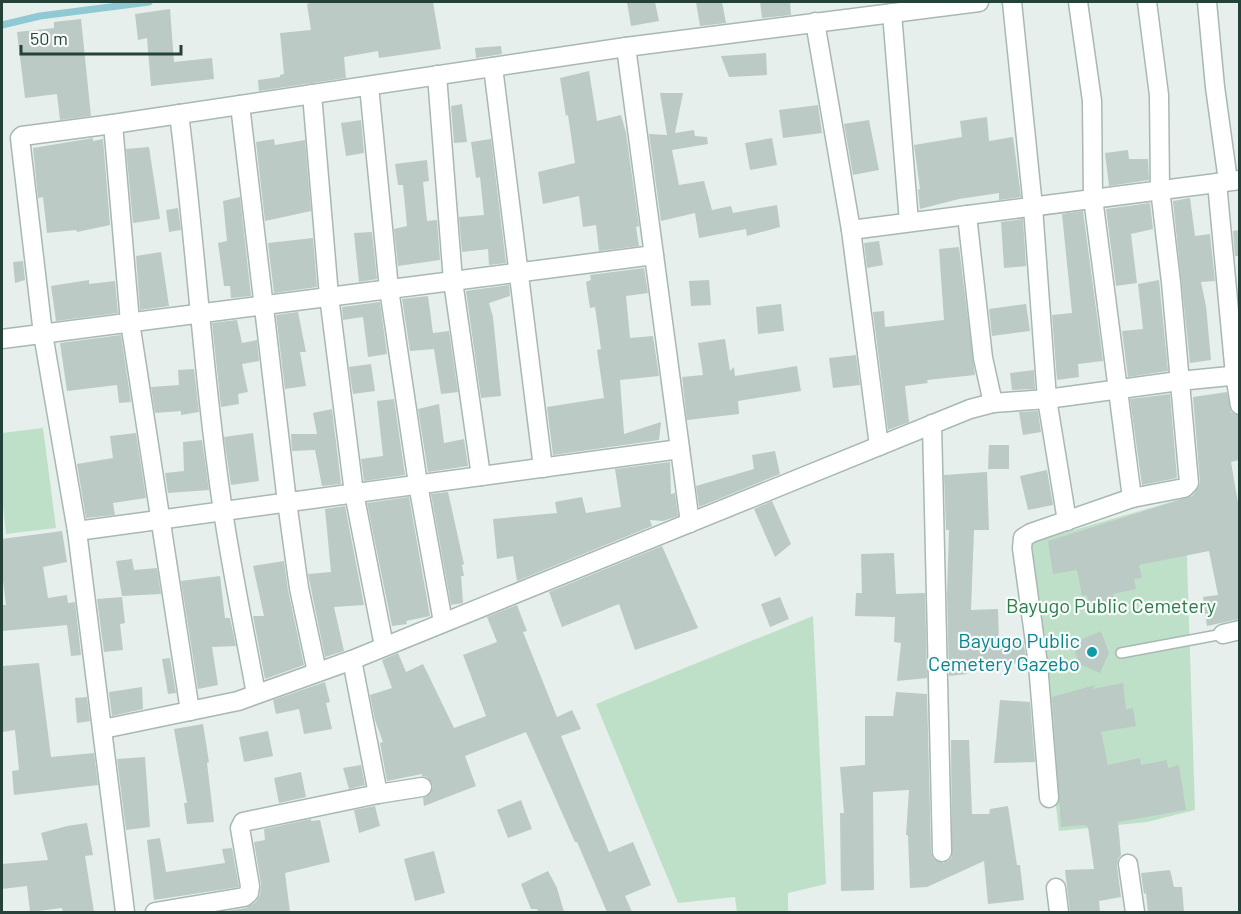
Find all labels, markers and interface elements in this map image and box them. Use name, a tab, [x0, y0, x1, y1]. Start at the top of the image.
scale bar	[21, 18, 182, 56]
text: 50 m	[30, 27, 68, 49]
park label: Bayugo Public Cemetery	[1006, 593, 1216, 617]
place label: Bayugo Public Cemetery Gazebo	[928, 628, 1080, 675]
marker: Bayugo Public Cemetery Gazebo	[1085, 645, 1099, 659]

